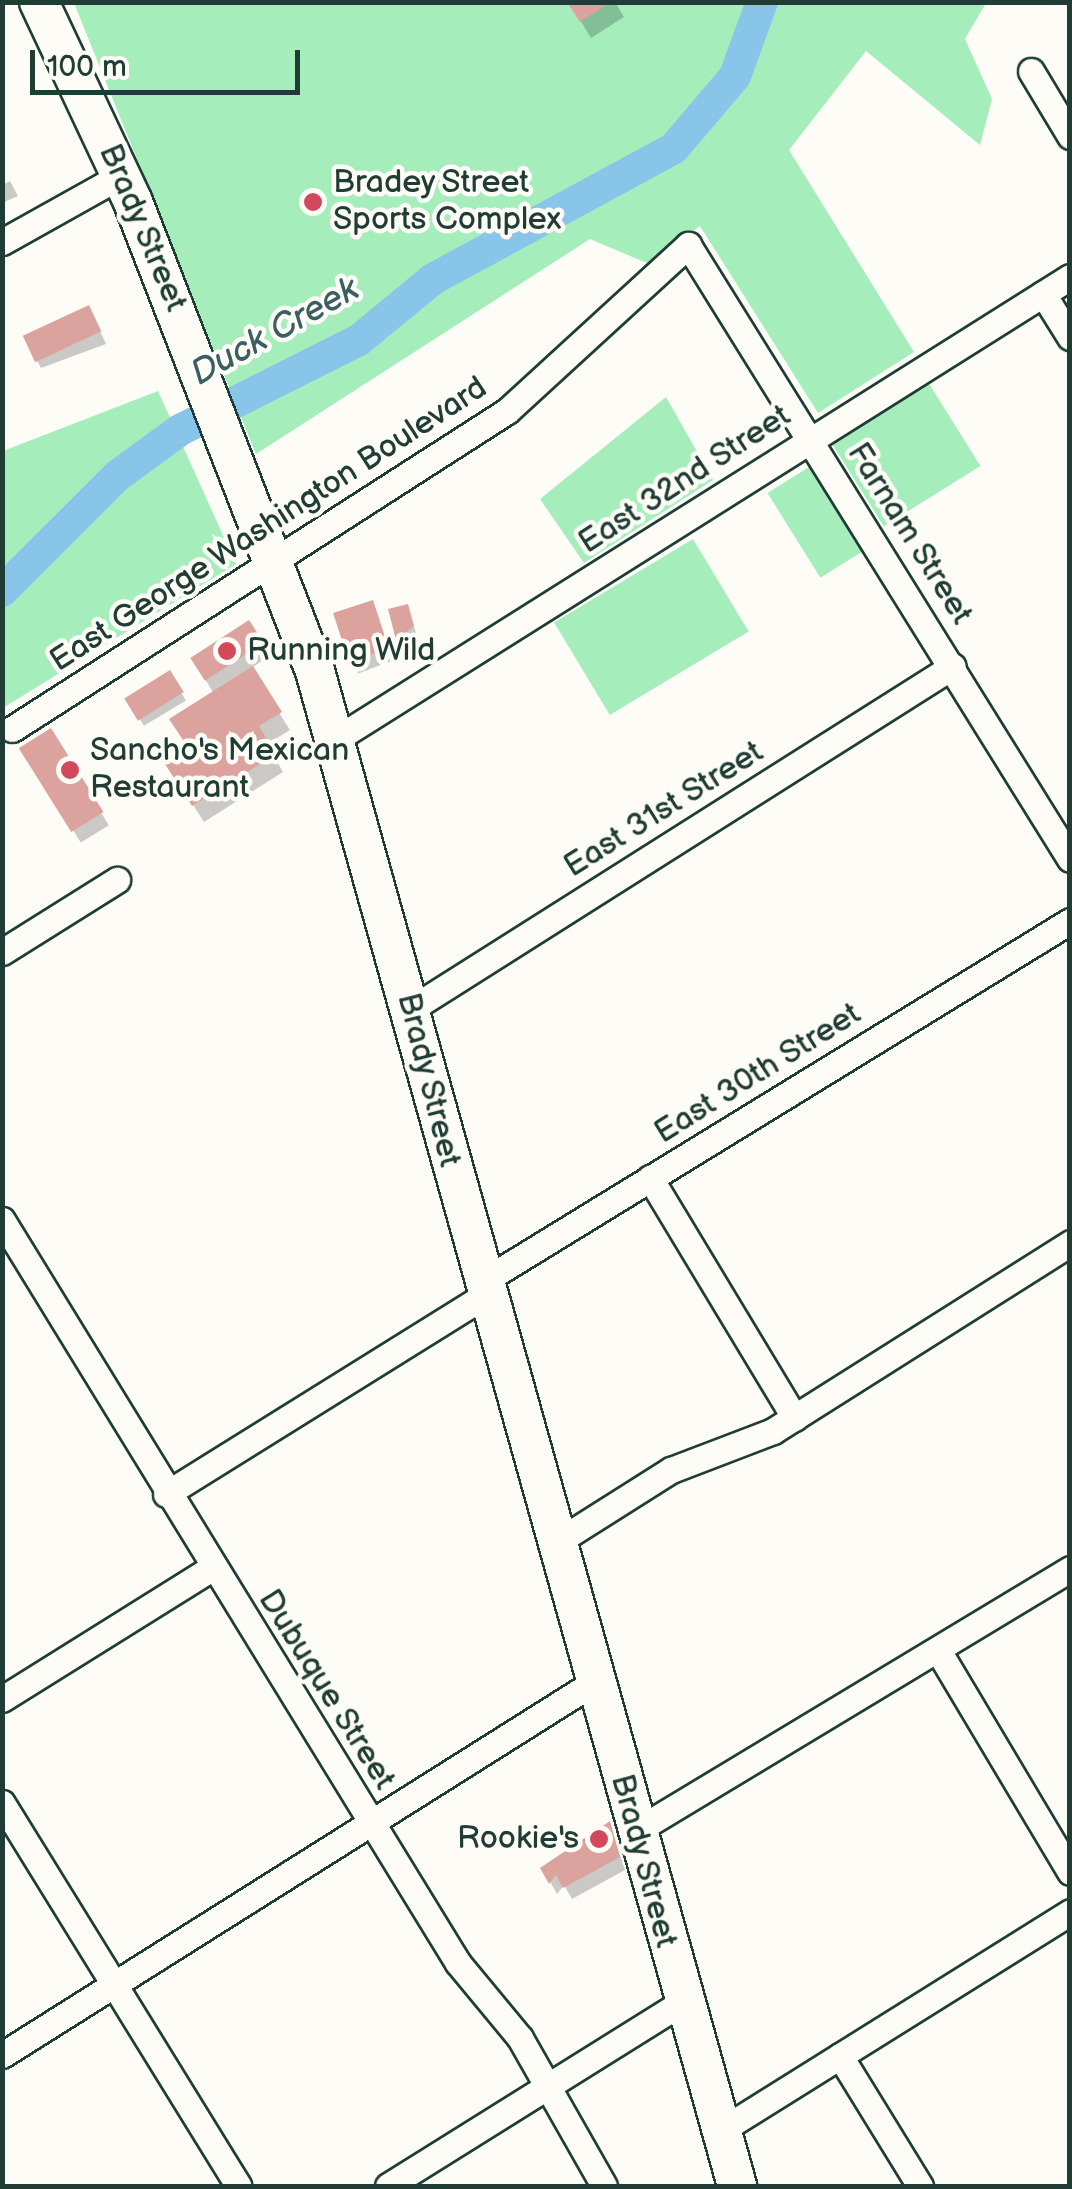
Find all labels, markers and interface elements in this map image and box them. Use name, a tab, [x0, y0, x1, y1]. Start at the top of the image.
scale bar	[35, 30, 305, 92]
text: 100 m	[47, 49, 127, 85]
street label: Brady Street	[89, 138, 195, 318]
place label: Bradey Street Sports Complex	[333, 165, 561, 240]
marker: Bradey Street Sports Complex	[302, 191, 324, 213]
water label: Duck Creek	[184, 269, 366, 395]
street label: East George Washington Boulevard	[43, 369, 495, 681]
street label: East 32nd Street	[572, 397, 798, 563]
street label: Farnam Street	[838, 436, 980, 632]
place label: Running Wild	[247, 632, 437, 670]
marker: Running Wild	[216, 640, 238, 662]
place label: Sancho's Mexican Restaurant	[90, 733, 349, 808]
street label: East 31st Street	[557, 733, 771, 887]
marker: Sancho's Mexican Restaurant	[59, 759, 81, 781]
street label: Brady Street	[388, 988, 468, 1172]
street label: East 30th Street	[648, 995, 868, 1153]
street label: Dubuque Street	[249, 1583, 403, 1797]
street label: Brady Street	[601, 1769, 685, 1953]
place label: Rookie's	[457, 1820, 579, 1858]
marker: Rookie's	[588, 1828, 610, 1850]

